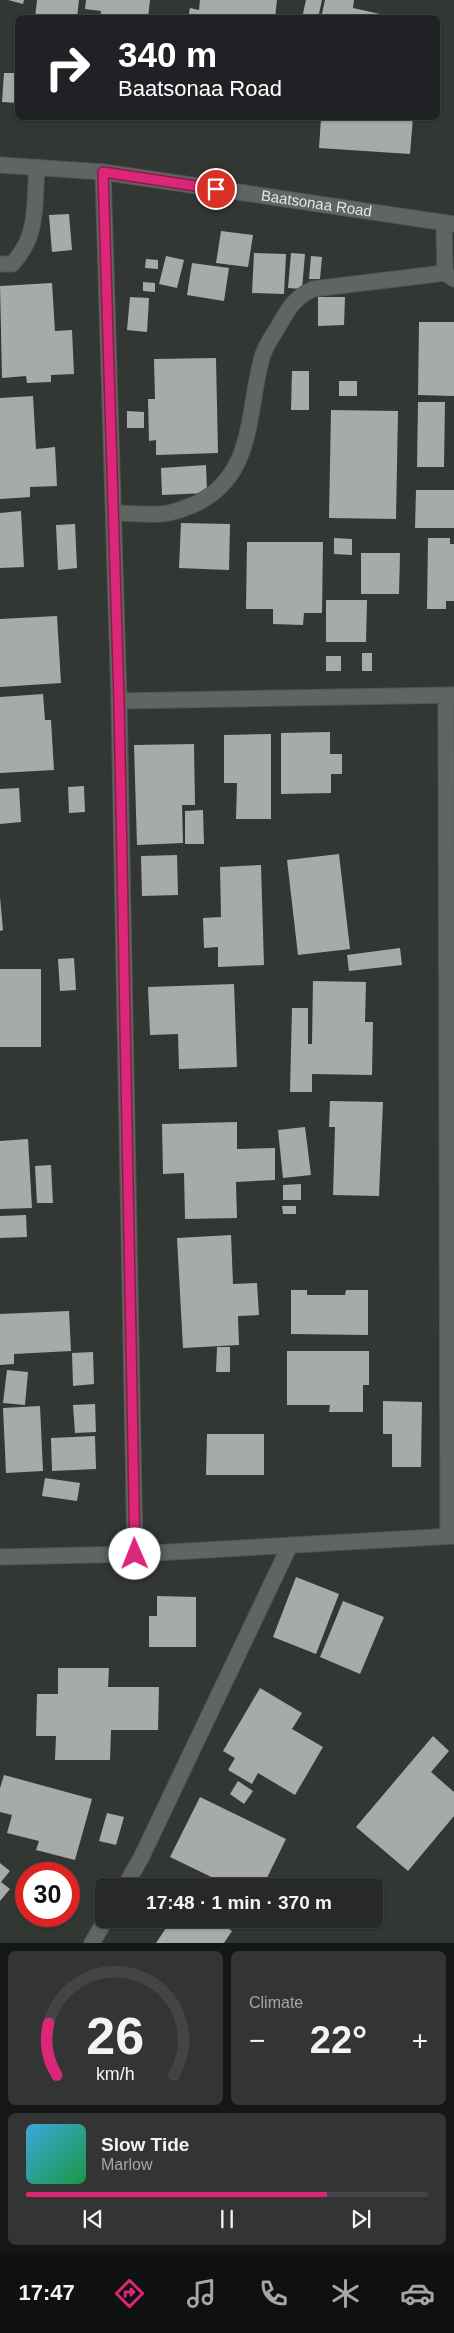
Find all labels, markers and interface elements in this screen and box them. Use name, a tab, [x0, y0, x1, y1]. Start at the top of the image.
icon: right	[35, 35, 100, 100]
text: 340 m	[118, 35, 217, 74]
text: Baatsonaa Road	[118, 76, 282, 101]
pin	[195, 168, 237, 210]
icon: arrive	[202, 175, 230, 203]
street label: Baatsonaa Road	[260, 187, 373, 220]
position arrow	[108, 1527, 160, 1579]
speed limit sign: 30	[15, 1862, 80, 1927]
text: 17:48 · 1 min · 370 m	[146, 1892, 332, 1913]
text: Climate	[249, 1994, 303, 2011]
text: 26	[87, 2007, 144, 2065]
text: 22°	[310, 2019, 367, 2061]
text: −	[249, 2025, 265, 2056]
text: +	[412, 2025, 428, 2056]
text: km/h	[96, 2064, 135, 2084]
text: Slow Tide	[101, 2134, 189, 2155]
text: Marlow	[101, 2156, 153, 2173]
icon: previous	[79, 2205, 107, 2233]
icon: pause	[213, 2205, 241, 2233]
icon: next	[347, 2205, 375, 2233]
icon: directions	[112, 2276, 147, 2311]
icon: music	[184, 2276, 219, 2311]
icon: phone	[256, 2276, 291, 2311]
icon: climate	[328, 2276, 363, 2311]
icon: car	[400, 2276, 435, 2311]
text: 17:47	[19, 2280, 75, 2305]

